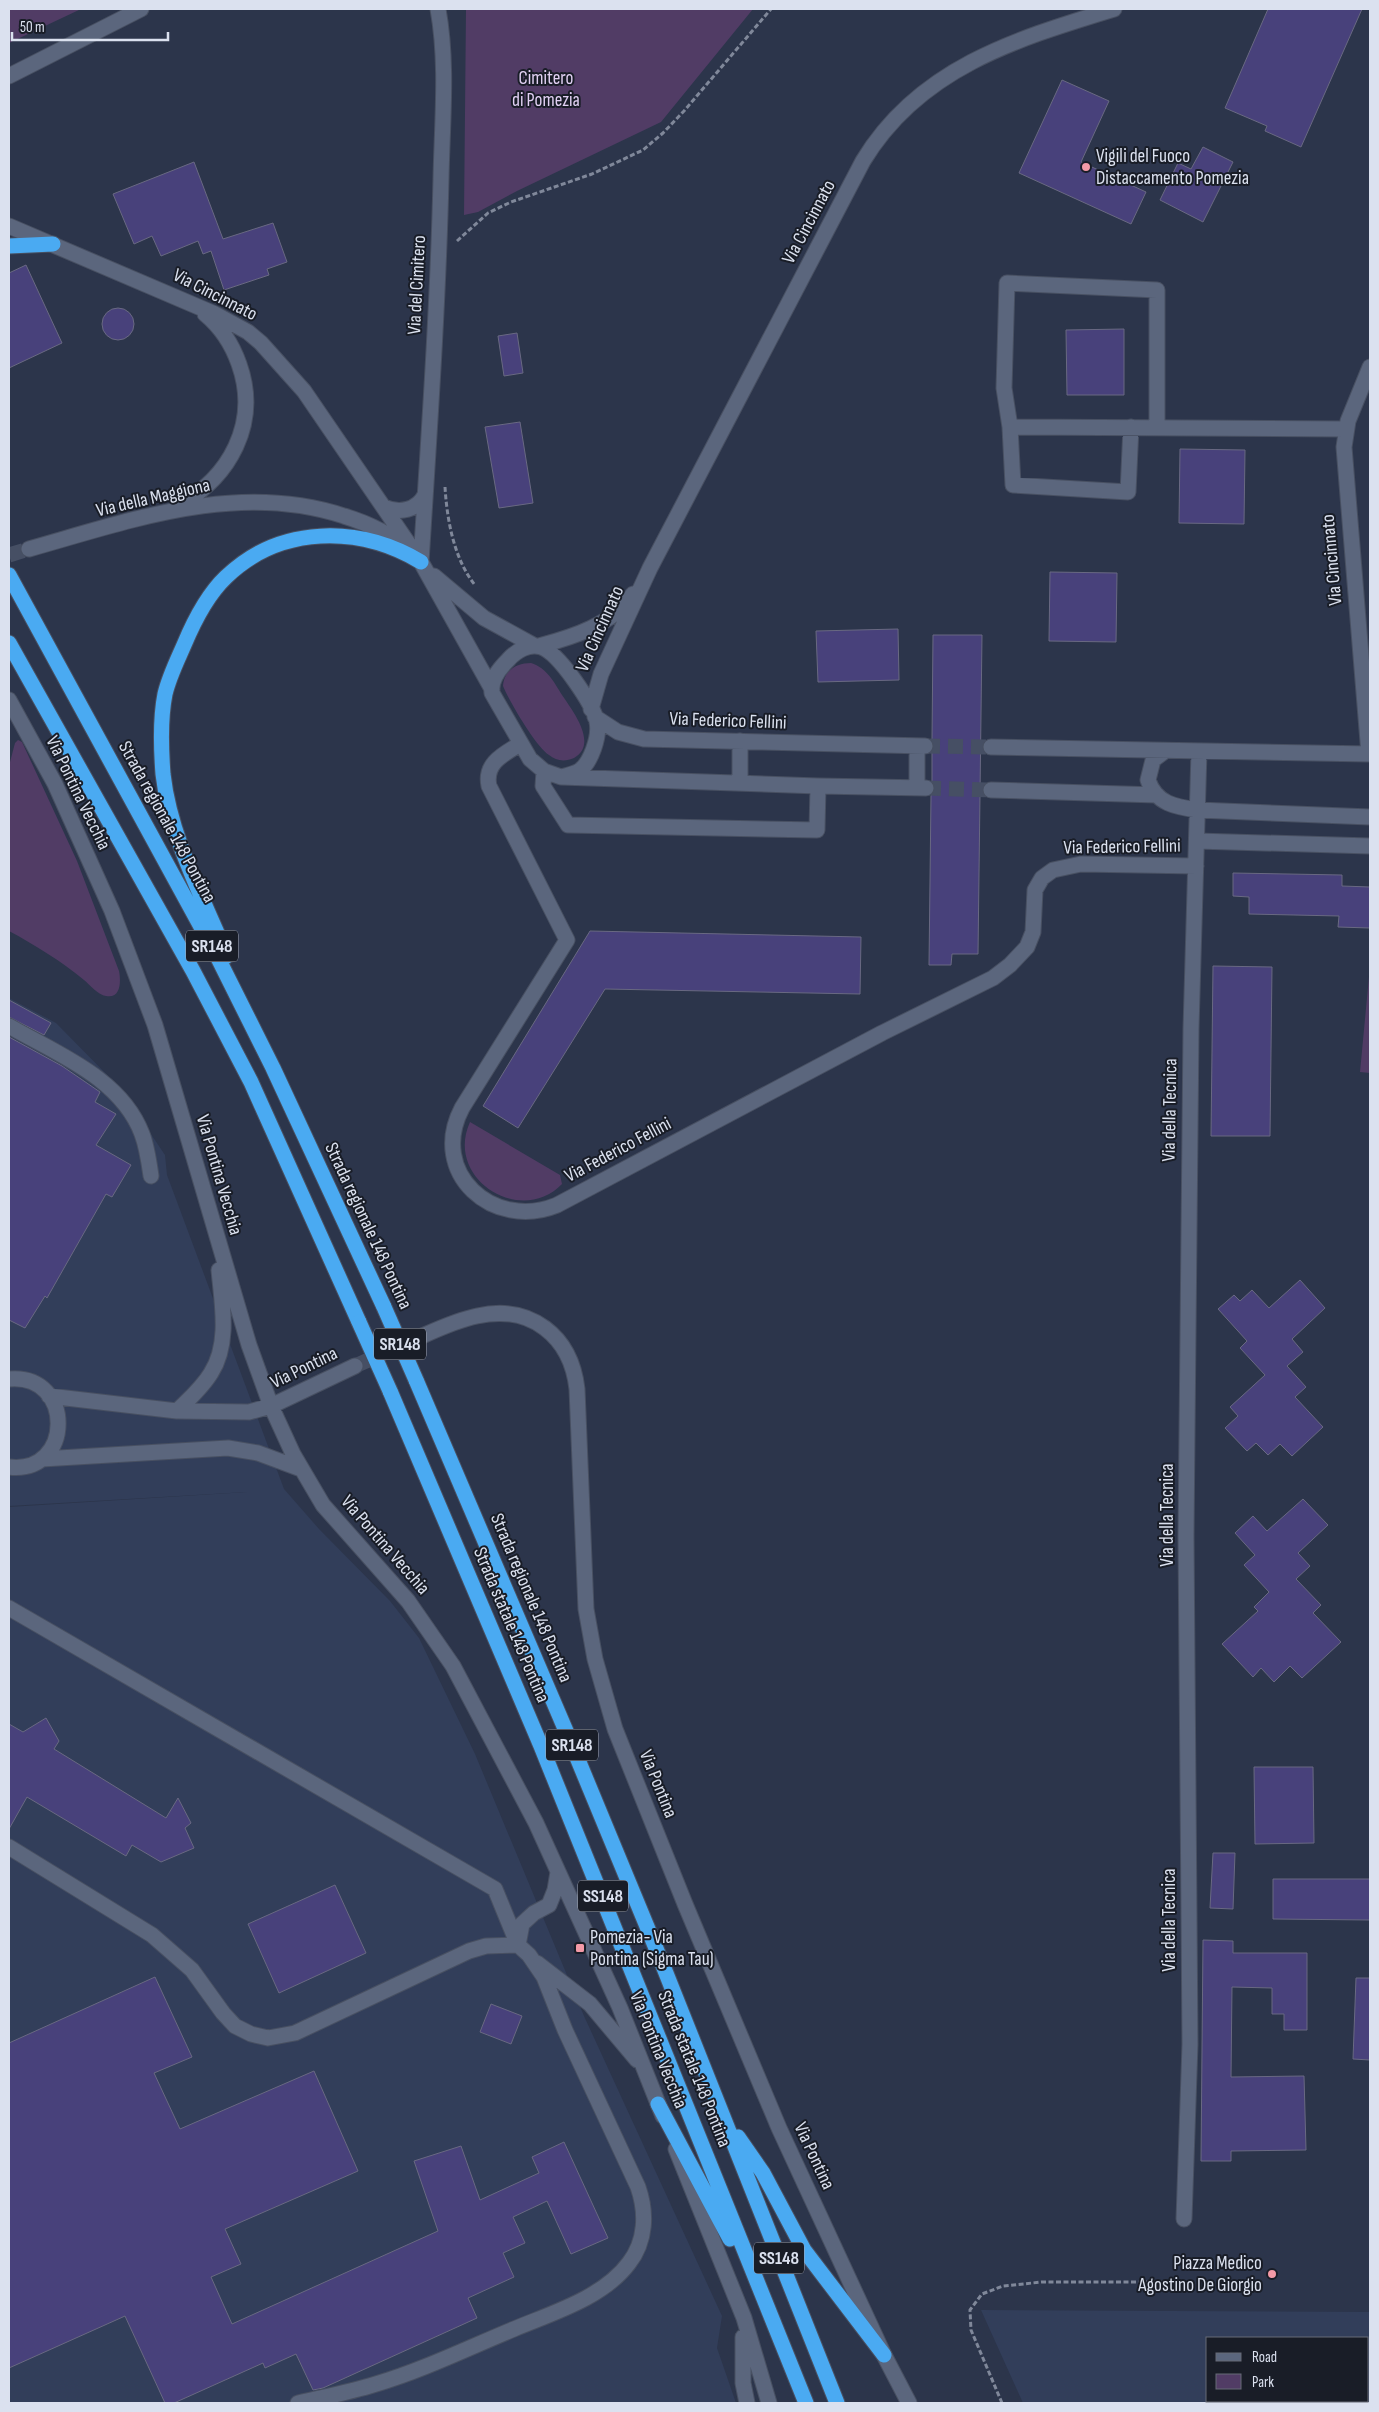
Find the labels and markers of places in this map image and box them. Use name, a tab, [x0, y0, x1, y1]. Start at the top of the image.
place label: Vigili del Fuoco Distaccamento Pomezia	[1096, 145, 1249, 190]
marker: Vigili del Fuoco Distaccamento Pomezia	[1080, 161, 1092, 173]
place label: Pomezia- Via Pontina (Sigma Tau)	[590, 1926, 714, 1971]
marker: Pomezia- Via Pontina (Sigma Tau)	[574, 1942, 586, 1954]
place label: Piazza Medico Agostino De Giorgio	[1137, 2252, 1262, 2297]
marker: Piazza Medico Agostino De Giorgio	[1266, 2268, 1278, 2280]

